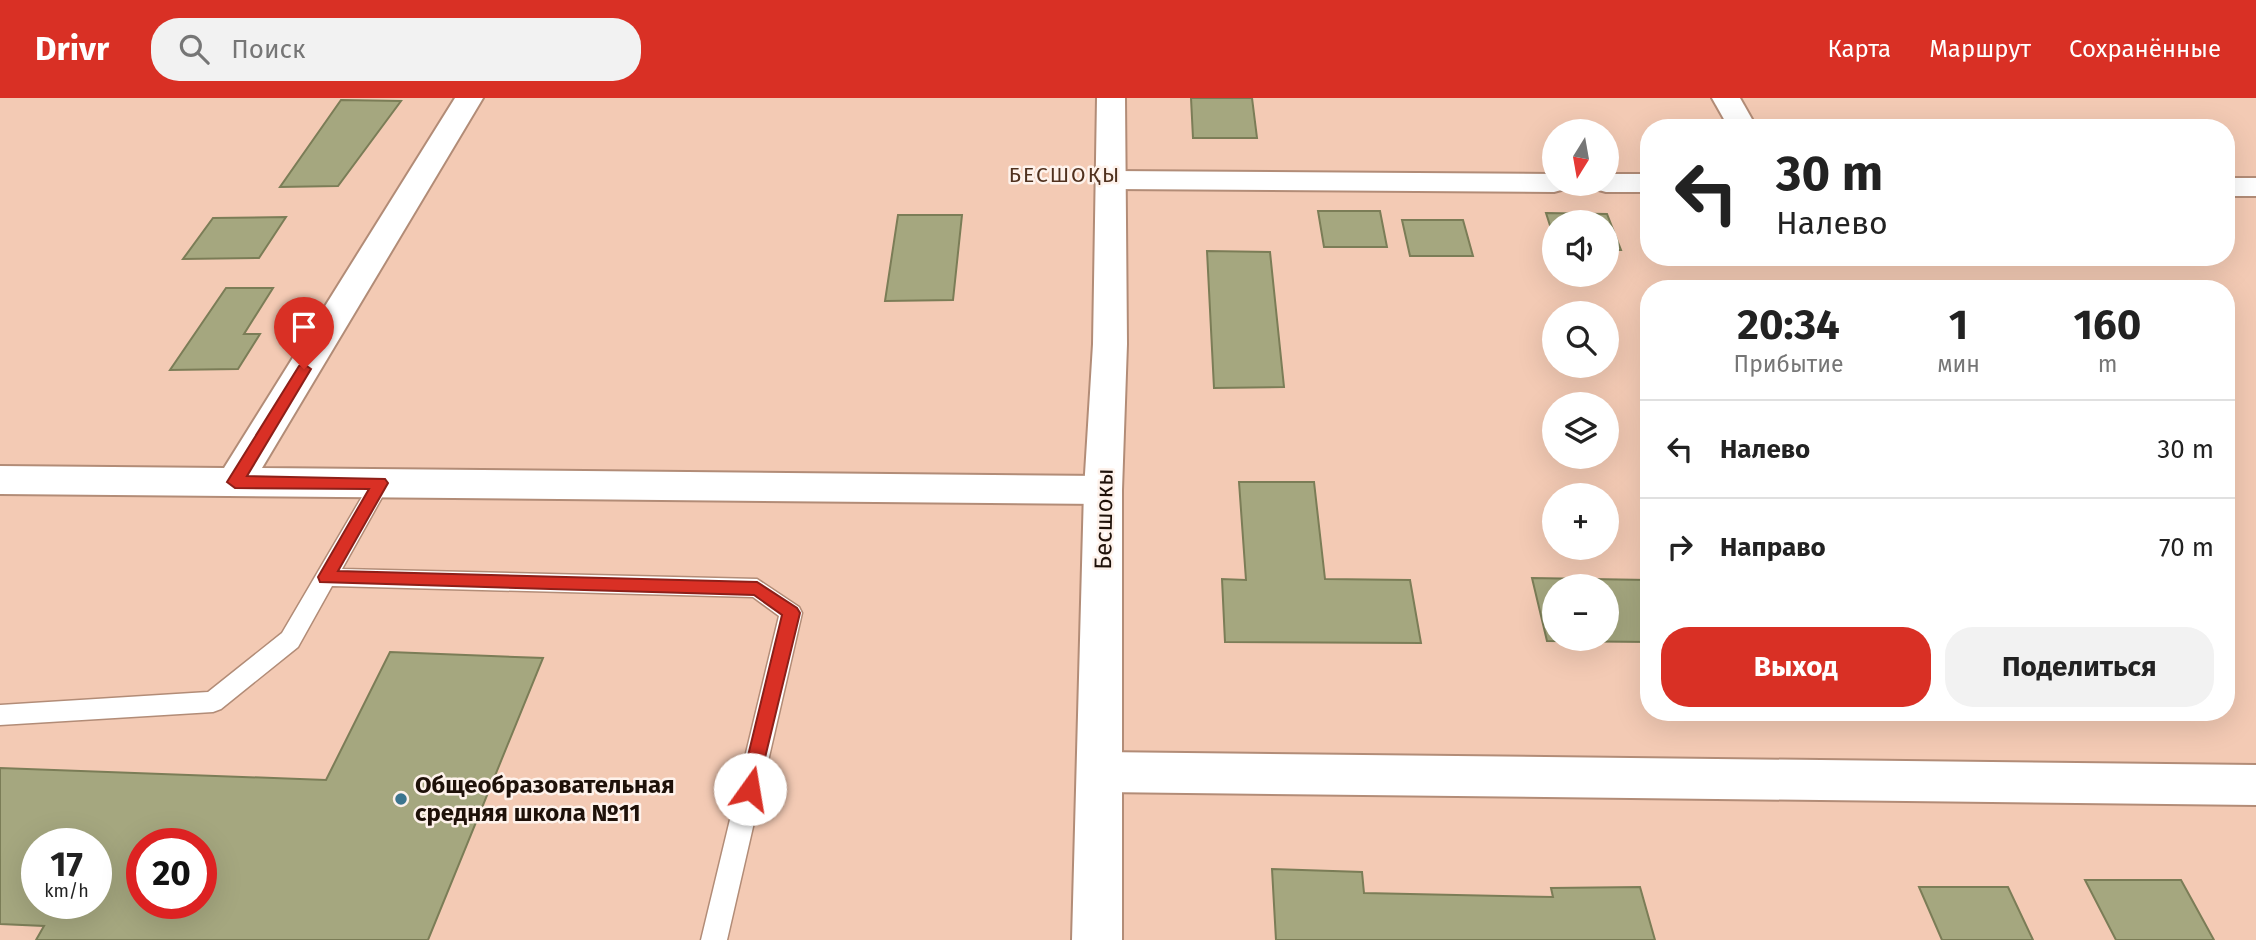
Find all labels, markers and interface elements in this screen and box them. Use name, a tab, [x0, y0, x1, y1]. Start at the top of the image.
search box	[151, 18, 641, 81]
text: Drivr	[35, 29, 109, 69]
icon: search	[175, 30, 213, 68]
text: Поиск	[231, 34, 305, 65]
text: Карта	[1828, 35, 1891, 63]
text: Маршрут	[1929, 35, 2031, 63]
text: Сохранённые	[2069, 35, 2221, 63]
north arrow	[1542, 119, 1619, 196]
map controls	[1542, 119, 1619, 651]
text: 30 m	[1776, 144, 1883, 203]
icon: left	[1661, 147, 1752, 238]
district label: БЕСШОҚЫ	[1009, 162, 1121, 188]
text: Налево	[1776, 204, 1888, 242]
button: sound	[1542, 210, 1619, 287]
pin	[274, 297, 334, 369]
text: 20:34	[1737, 300, 1840, 350]
text: 1	[1949, 300, 1968, 350]
text: 160	[2074, 300, 2141, 350]
button: search	[1542, 301, 1619, 378]
icon: arrive	[285, 308, 323, 346]
text: Прибытие	[1734, 350, 1844, 378]
text: мин	[1937, 350, 1980, 378]
text: m	[2098, 350, 2117, 378]
button: layers	[1542, 392, 1619, 469]
icon: left	[1661, 430, 1699, 468]
text: Налево	[1720, 434, 1810, 465]
text: 30 m	[2157, 434, 2214, 465]
street label: Бесшокы	[1089, 468, 1119, 570]
button: +	[1542, 483, 1619, 560]
icon: right	[1661, 528, 1699, 566]
text: Направо	[1720, 532, 1826, 563]
text: 70 m	[2159, 532, 2214, 563]
button: −	[1542, 574, 1619, 651]
button: Выход	[1661, 627, 1931, 707]
button: Поделиться	[1945, 627, 2214, 707]
position arrow	[713, 752, 787, 826]
place label: Общеобразовательная средняя школа №11	[415, 771, 675, 827]
marker: Общеобразовательная средняя школа №11	[393, 791, 409, 807]
speed limit sign: 20	[126, 828, 217, 919]
text: 17	[50, 843, 83, 885]
text: km/h	[44, 880, 89, 902]

